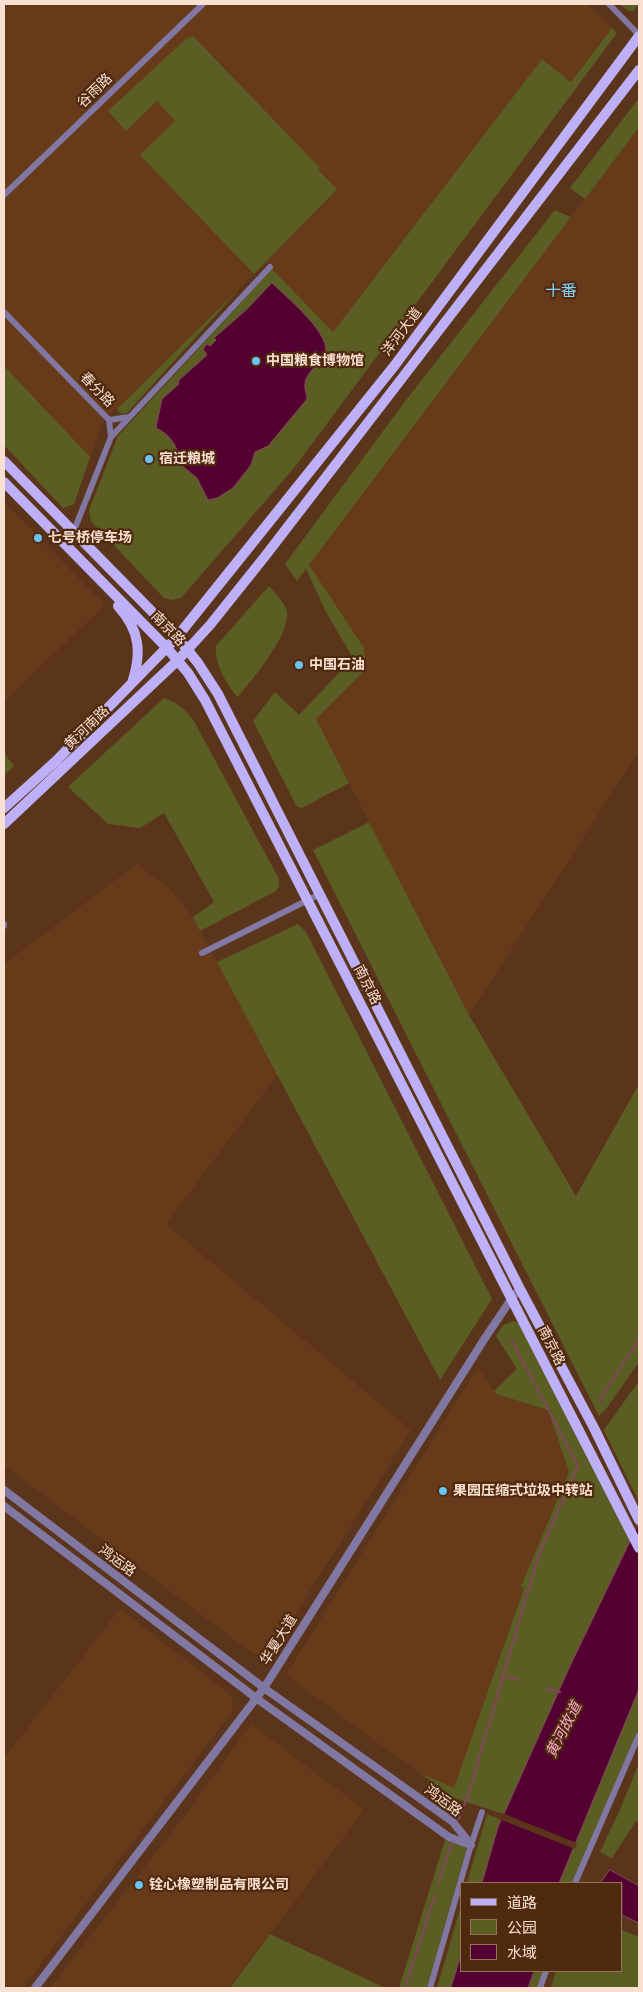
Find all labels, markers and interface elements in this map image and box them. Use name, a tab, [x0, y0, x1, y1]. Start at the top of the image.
street label: 谷雨路	[74, 70, 116, 112]
district label: 十番	[545, 281, 577, 301]
street label: 洋河大道	[378, 305, 426, 359]
place label: 中国粮食博物馆	[266, 353, 364, 369]
marker: 中国粮食博物馆	[250, 355, 262, 367]
street label: 春分路	[76, 369, 118, 411]
place label: 宿迁粮城	[159, 451, 215, 467]
marker: 宿迁粮城	[143, 453, 155, 465]
place label: 七号桥停车场	[48, 530, 132, 546]
marker: 七号桥停车场	[32, 532, 44, 544]
street label: 南京路	[147, 608, 189, 650]
place label: 中国石油	[309, 657, 365, 673]
marker: 中国石油	[293, 659, 305, 671]
street label: 黄河南路	[61, 703, 113, 753]
street label: 南京路	[350, 962, 384, 1008]
street label: 南京路	[534, 1323, 568, 1369]
place label: 果园压缩式垃圾中转站	[453, 1483, 593, 1499]
marker: 果园压缩式垃圾中转站	[437, 1485, 449, 1497]
street label: 鸿运路	[95, 1542, 139, 1580]
street label: 华夏大道	[257, 1612, 301, 1668]
water label: 黄河故道	[542, 1699, 586, 1761]
street label: 鸿运路	[421, 1782, 465, 1820]
place label: 铨心橡塑制品有限公司	[149, 1877, 289, 1893]
marker: 铨心橡塑制品有限公司	[133, 1879, 145, 1891]
legend	[460, 1882, 623, 1972]
text: 道路	[507, 1893, 537, 1912]
text: 公园	[507, 1918, 537, 1937]
text: 水域	[507, 1943, 537, 1962]

